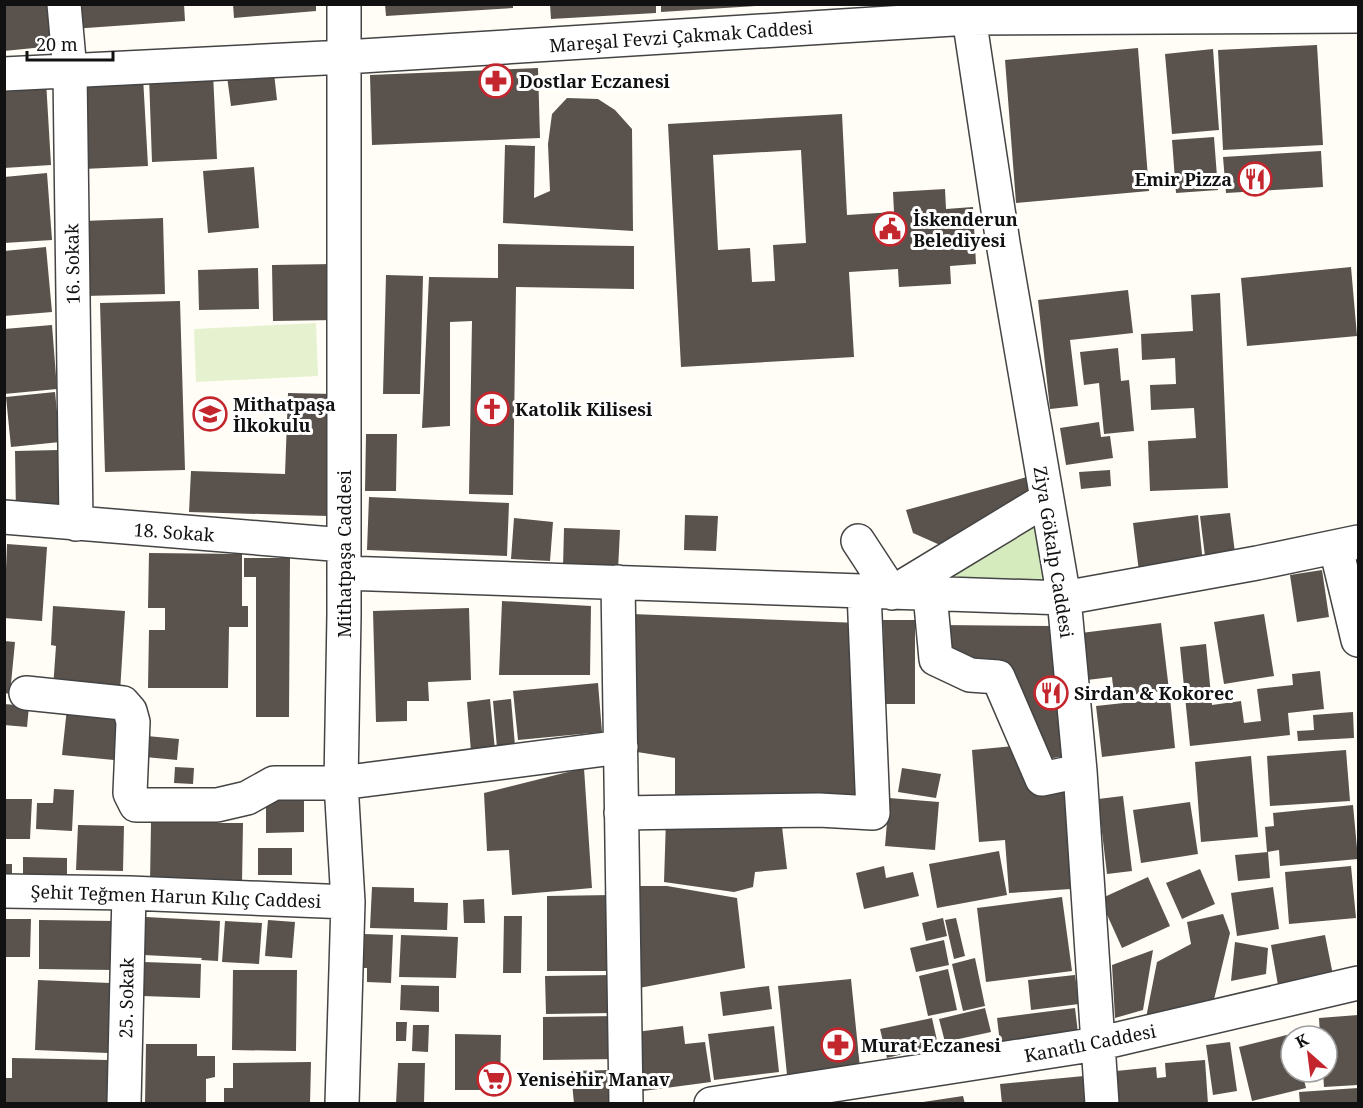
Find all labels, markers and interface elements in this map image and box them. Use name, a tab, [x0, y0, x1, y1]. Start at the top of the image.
street label: Mareşal Fevzi Çakmak Caddesi	[548, 15, 814, 57]
scale bar	[27, 24, 112, 62]
text: 20 m	[36, 32, 78, 56]
pharmacy icon: Dostlar Eczanesi	[478, 63, 514, 99]
place label: Dostlar Eczanesi	[519, 69, 671, 93]
restaurant icon: Emir Pizza	[1237, 161, 1273, 197]
place label: Emir Pizza	[1134, 167, 1232, 191]
place label: İskenderun Belediyesi	[913, 207, 1018, 252]
public building icon: İskenderun Belediyesi	[872, 211, 908, 247]
street label: 16. Sokak	[59, 223, 85, 305]
church icon: Katolik Kilisesi	[474, 391, 510, 427]
place label: Mithatpaşa İlkokulu	[233, 392, 336, 437]
school or university icon: Mithatpaşa İlkokulu	[192, 396, 228, 432]
place label: Katolik Kilisesi	[515, 397, 653, 421]
street label: Ziya Gökalp Caddesi	[1029, 464, 1079, 640]
street label: Mithatpaşa Caddesi	[332, 470, 356, 638]
street label: 18. Sokak	[133, 517, 216, 547]
restaurant icon: Sirdan & Kokorec	[1033, 675, 1069, 711]
place label: Sirdan & Kokorec	[1074, 681, 1234, 705]
street label: Şehit Teğmen Harun Kılıç Caddesi	[30, 879, 322, 913]
street label: 25. Sokak	[113, 957, 139, 1039]
street label: Kanatlı Caddesi	[1022, 1018, 1158, 1068]
north arrow	[1279, 1024, 1339, 1084]
pharmacy icon: Murat Eczanesi	[820, 1027, 856, 1063]
text: K	[1292, 1028, 1313, 1053]
place label: Murat Eczanesi	[861, 1033, 1001, 1057]
supermarket icon: Yenisehir Manav	[476, 1061, 512, 1097]
place label: Yenisehir Manav	[517, 1067, 670, 1091]

